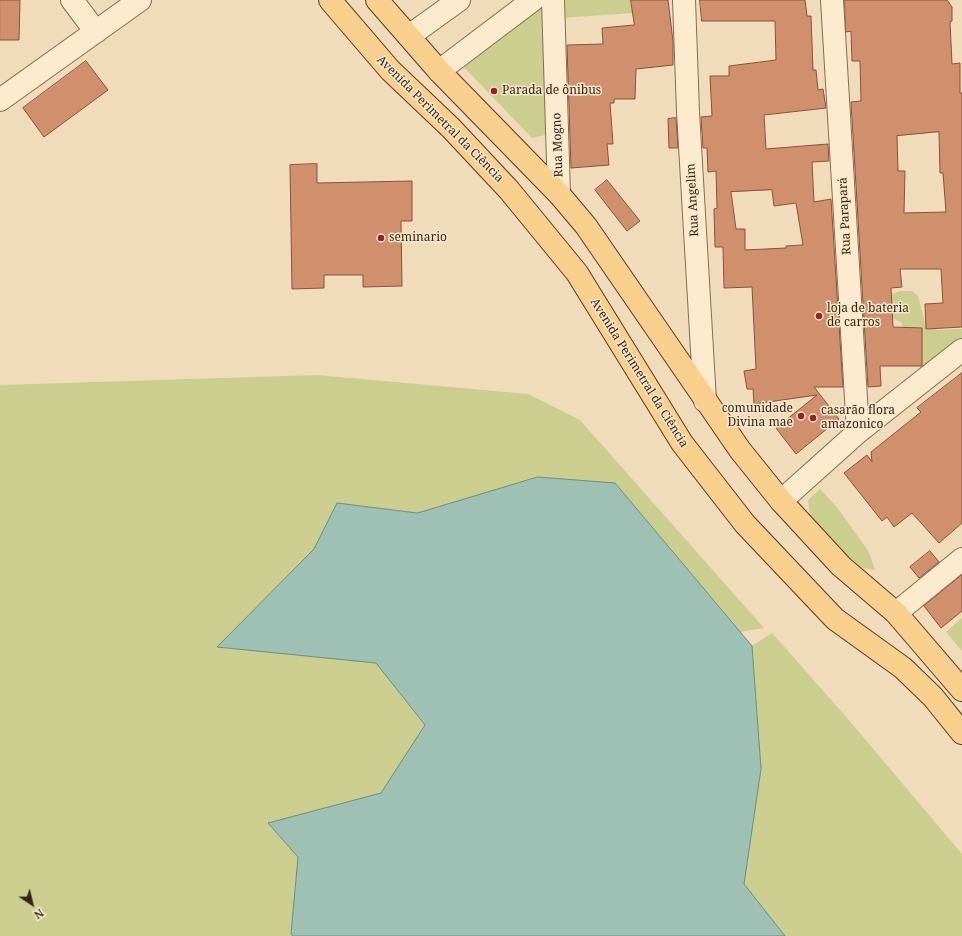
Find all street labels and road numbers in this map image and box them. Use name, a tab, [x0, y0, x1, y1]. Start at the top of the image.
street label: Avenida Perimetral da Ciência	[374, 53, 506, 185]
street label: Rua Mogno	[550, 112, 566, 178]
street label: Rua Angelim	[684, 163, 702, 237]
street label: Rua Parapará	[836, 177, 854, 255]
street label: Avenida Perimetral da Ciência	[587, 296, 691, 450]

